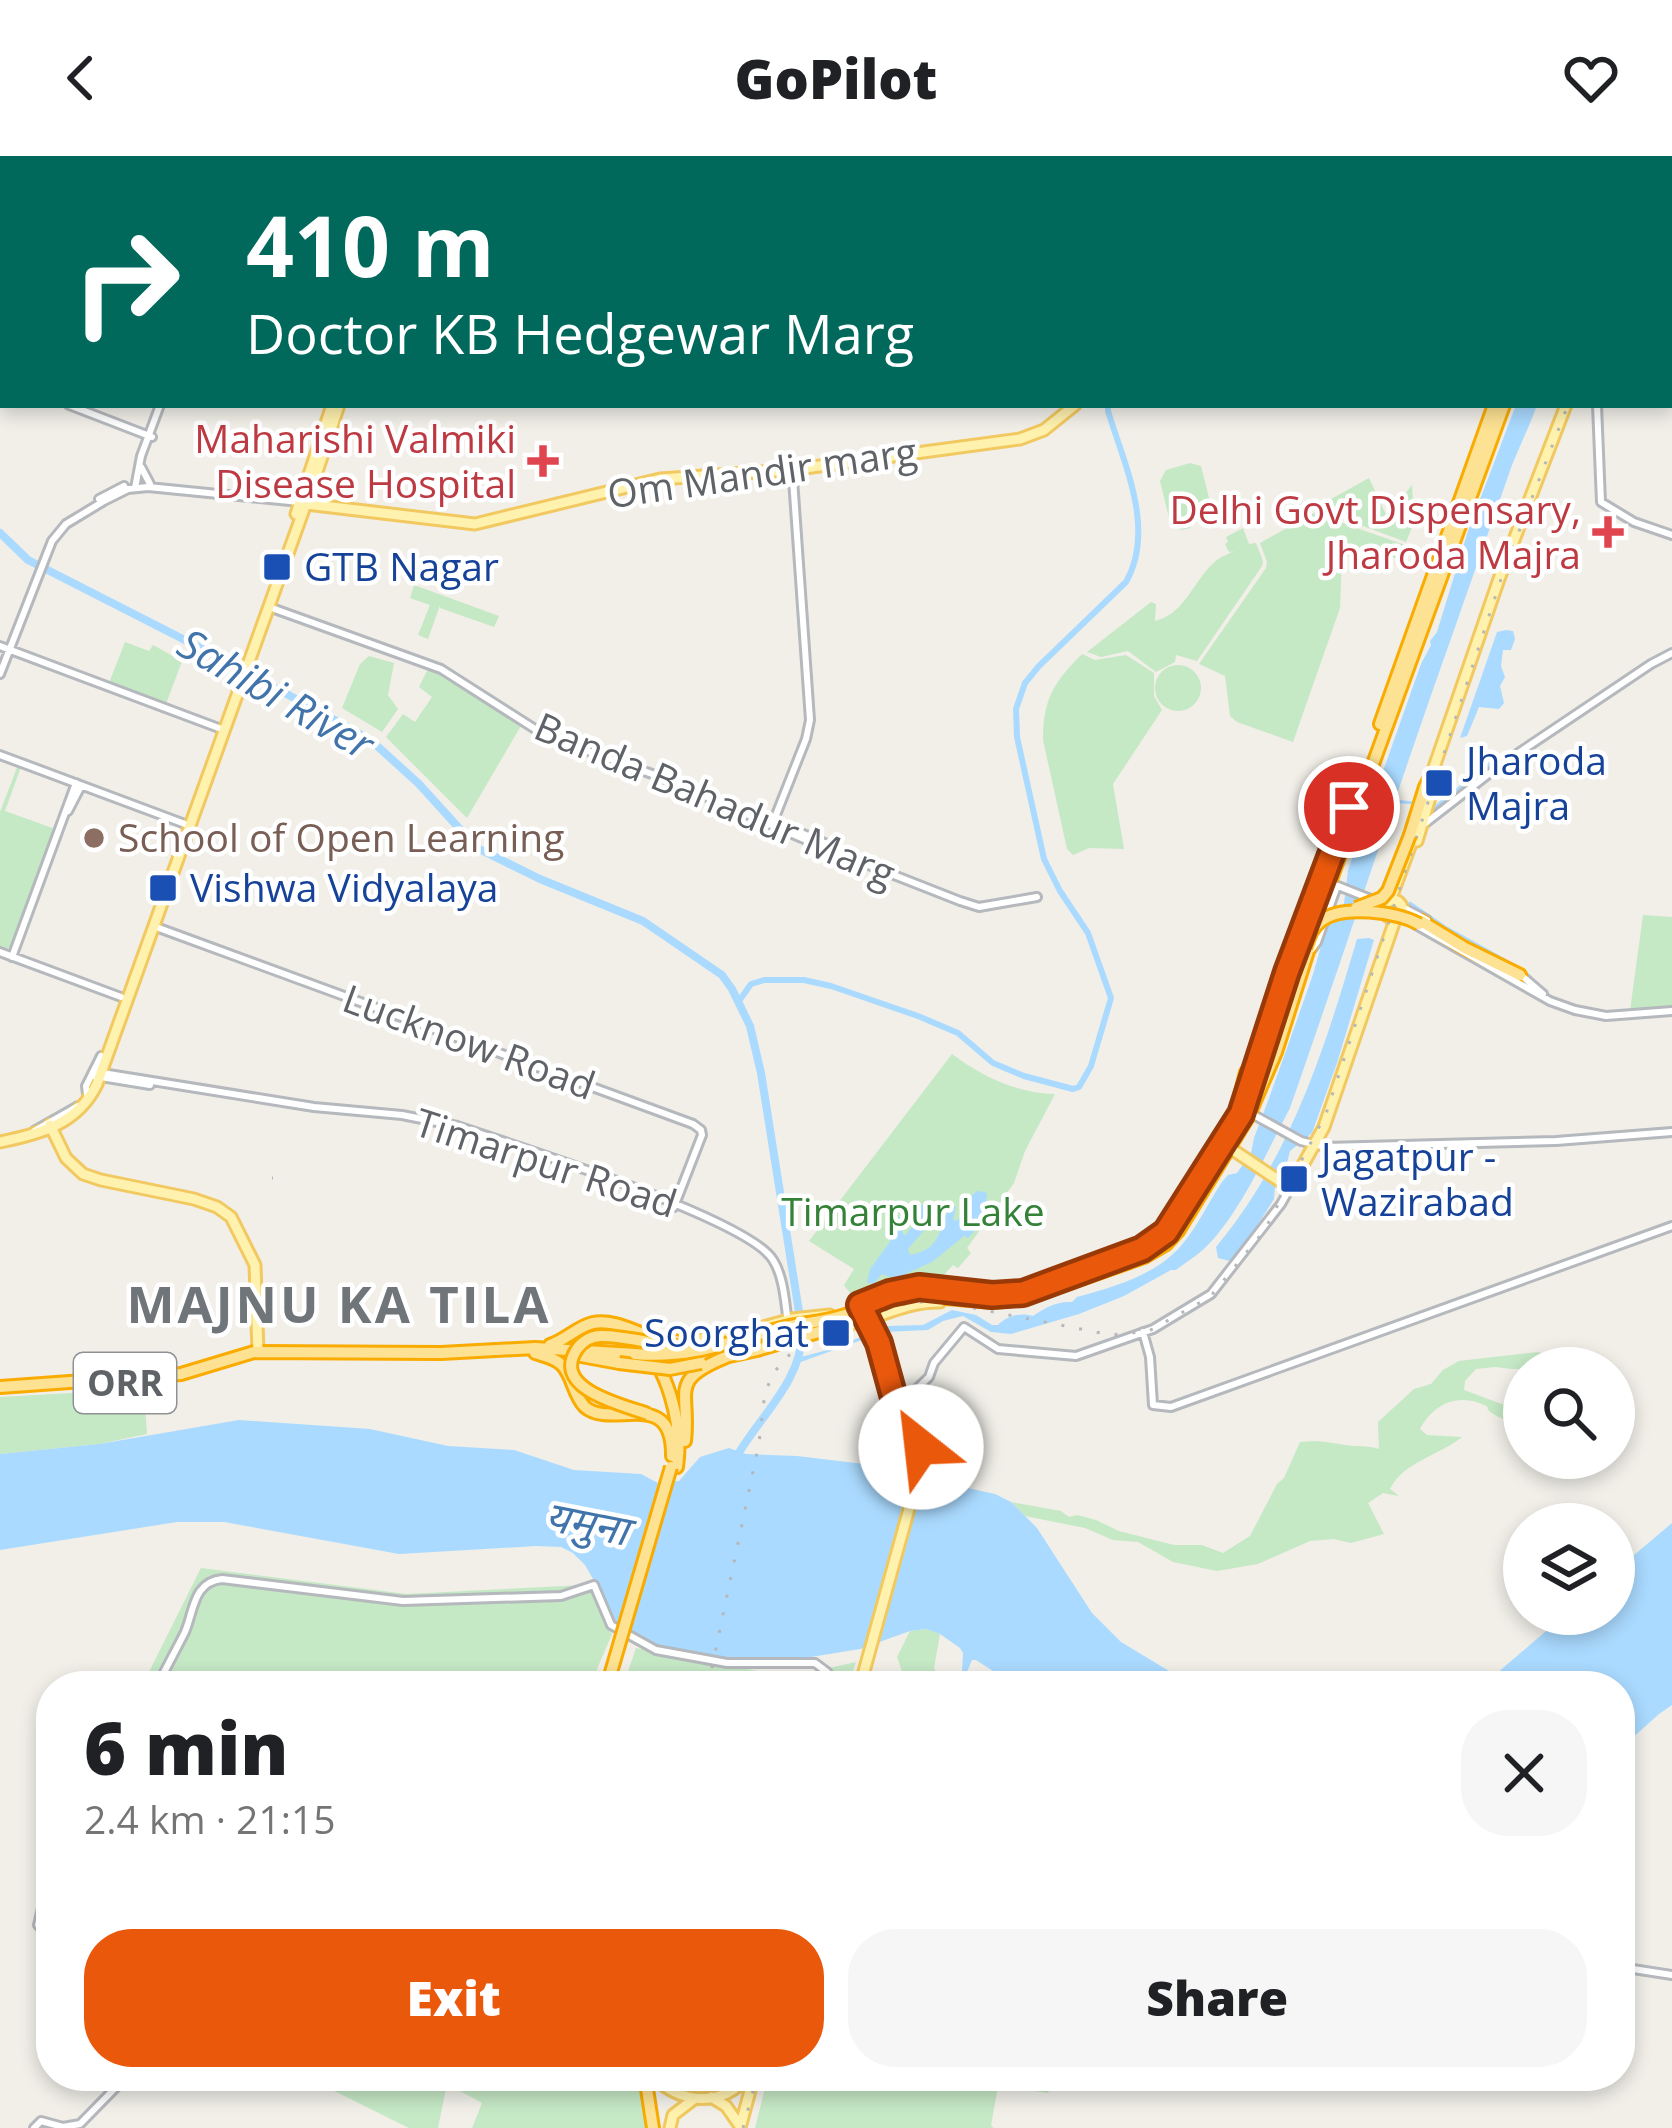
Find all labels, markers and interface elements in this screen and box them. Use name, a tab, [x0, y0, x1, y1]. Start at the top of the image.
text: GoPilot	[735, 41, 937, 115]
icon: back	[48, 45, 114, 111]
icon: heart	[1558, 45, 1624, 111]
text: 410 m	[246, 187, 494, 302]
icon: right	[48, 204, 204, 360]
text: Doctor KB Hedgewar Marg	[246, 296, 914, 370]
place label: Maharishi Valmiki Disease Hospital	[194, 411, 516, 509]
street label: Om Mandir marg	[604, 424, 920, 519]
marker: Maharishi Valmiki Disease Hospital	[527, 445, 559, 477]
place label: Delhi Govt Dispensary, Jharoda Majra	[1170, 482, 1581, 580]
marker: Delhi Govt Dispensary, Jharoda Majra	[1592, 516, 1624, 548]
place label: GTB Nagar	[304, 539, 499, 592]
marker: GTB Nagar	[261, 551, 293, 583]
water label: Sahibi River	[169, 614, 386, 772]
street label: Banda Bahadur Marg	[527, 699, 904, 899]
place label: Jharoda Majra	[1462, 733, 1607, 831]
pin	[1298, 756, 1400, 858]
marker: Jharoda Majra	[1423, 767, 1455, 799]
icon: arrive	[1316, 774, 1382, 840]
place label: School of Open Learning	[118, 810, 564, 863]
marker: School of Open Learning	[81, 825, 107, 851]
place label: Vishwa Vidyalaya	[190, 860, 499, 913]
marker: Vishwa Vidyalaya	[147, 872, 179, 904]
street label: Lucknow Road	[336, 970, 603, 1111]
street label: Timarpur Road	[409, 1094, 684, 1229]
place label: Jagatpur - Wazirabad	[1317, 1129, 1514, 1227]
marker: Jagatpur - Wazirabad	[1278, 1163, 1310, 1195]
park label: Timarpur Lake	[781, 1184, 1045, 1237]
district label: MAJNU KA TILA	[126, 1268, 552, 1338]
place label: Soorghat	[644, 1305, 809, 1358]
marker: Soorghat	[820, 1317, 852, 1349]
map controls	[1503, 1347, 1635, 1635]
button: search	[1503, 1347, 1635, 1479]
road number: ORR	[74, 1353, 176, 1413]
position arrow	[858, 1384, 984, 1510]
water label: यमुना	[541, 1486, 641, 1559]
button: layers	[1503, 1503, 1635, 1635]
text: 6 min	[84, 1698, 289, 1796]
button: close	[1461, 1710, 1587, 1836]
text: 2.4 km · 21:15	[84, 1792, 336, 1845]
button: Exit	[84, 1929, 824, 2067]
button: Share	[848, 1929, 1587, 2067]

